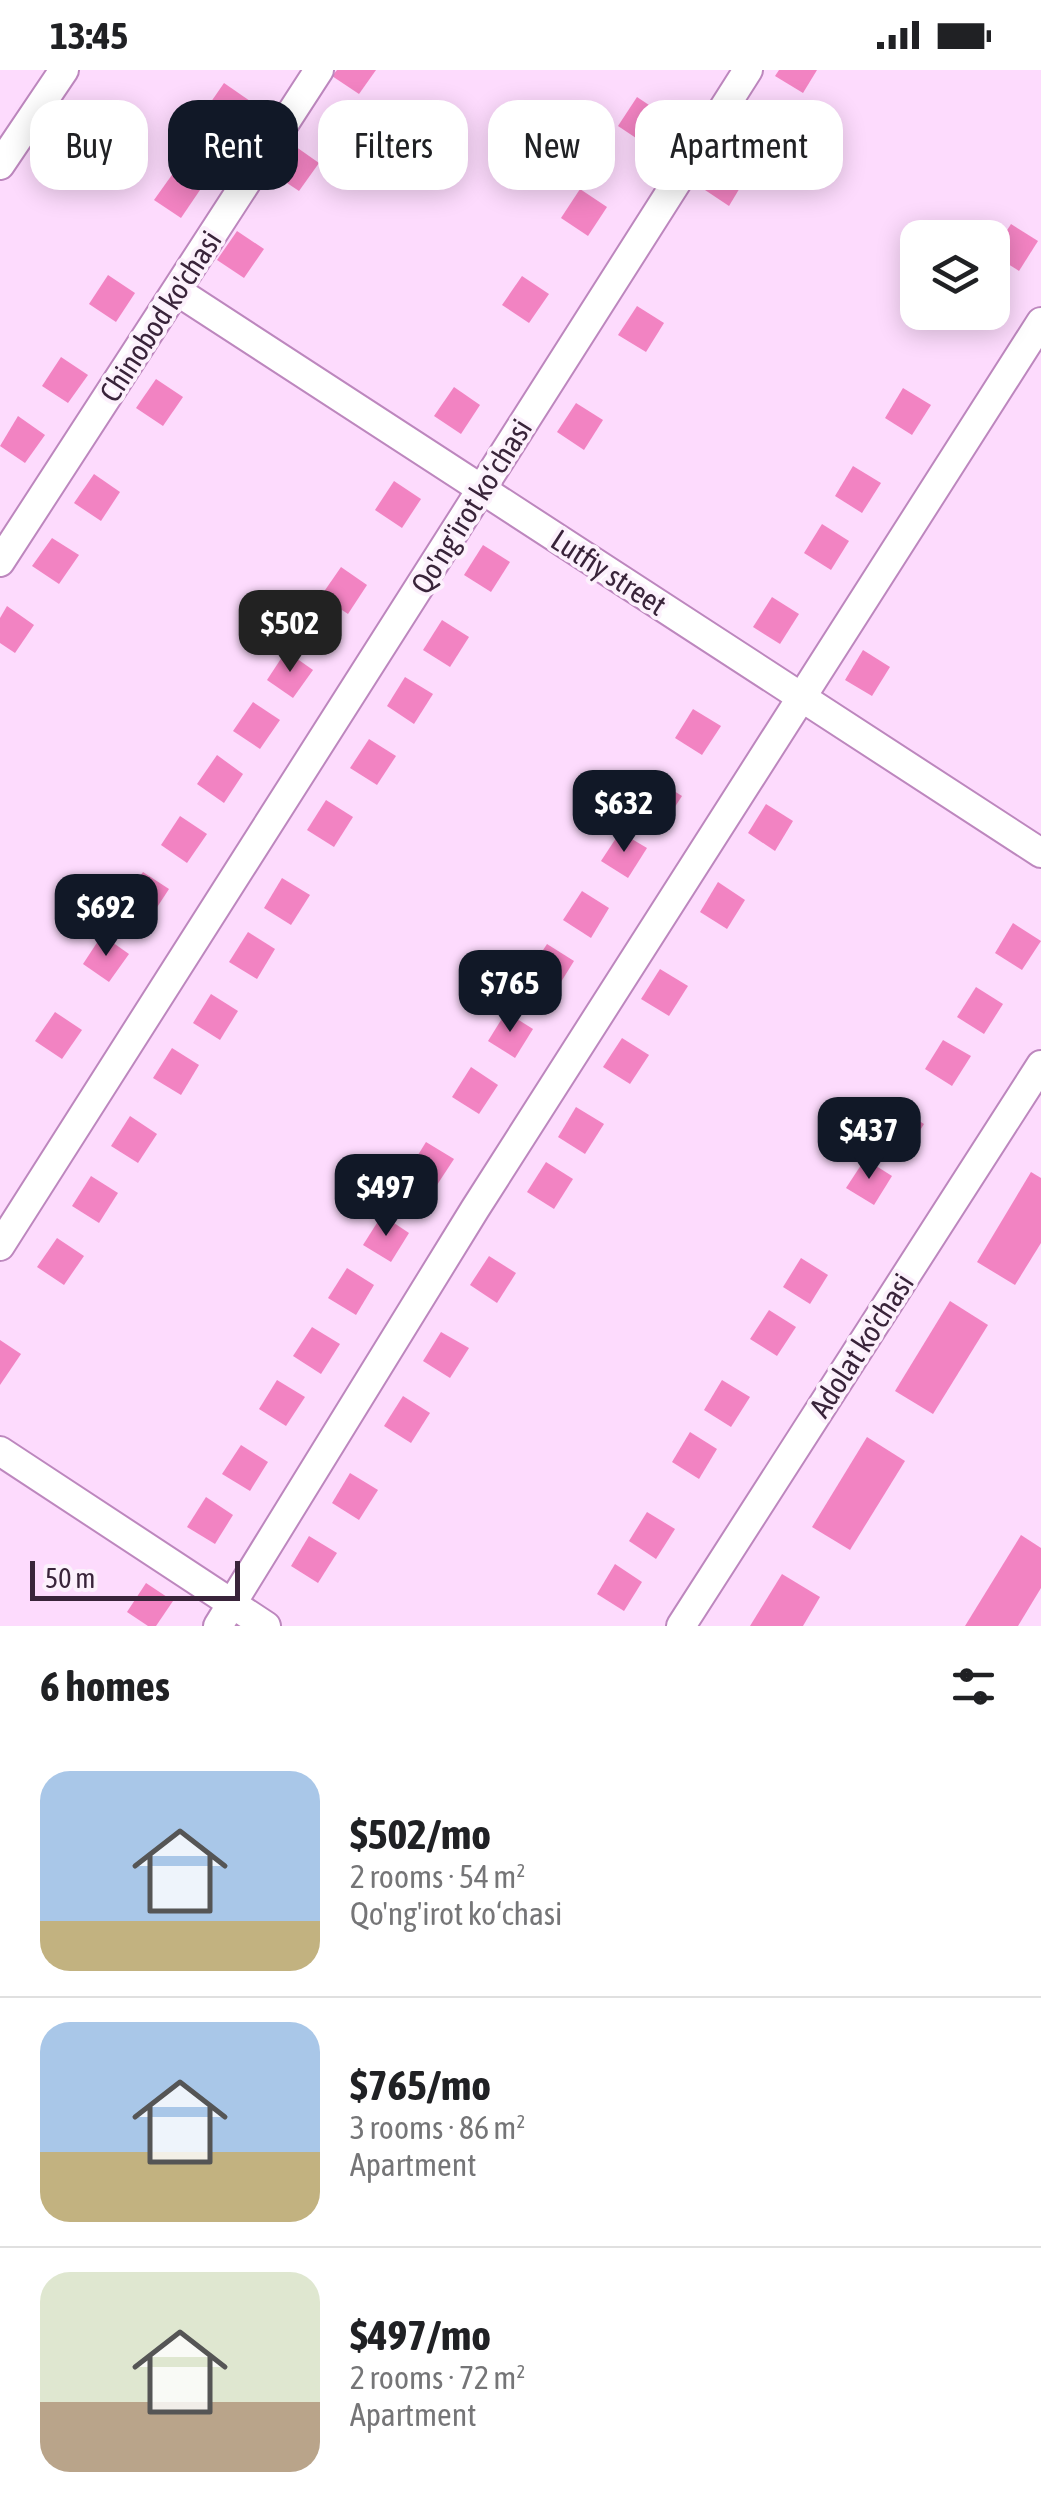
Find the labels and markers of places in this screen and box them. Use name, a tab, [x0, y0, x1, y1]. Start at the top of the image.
pin: $502	[231, 590, 349, 675]
pin: $632	[565, 770, 683, 855]
pin: $692	[47, 874, 165, 959]
pin: $765	[451, 950, 569, 1035]
pin: $437	[810, 1097, 928, 1182]
pin: $497	[327, 1154, 445, 1239]

